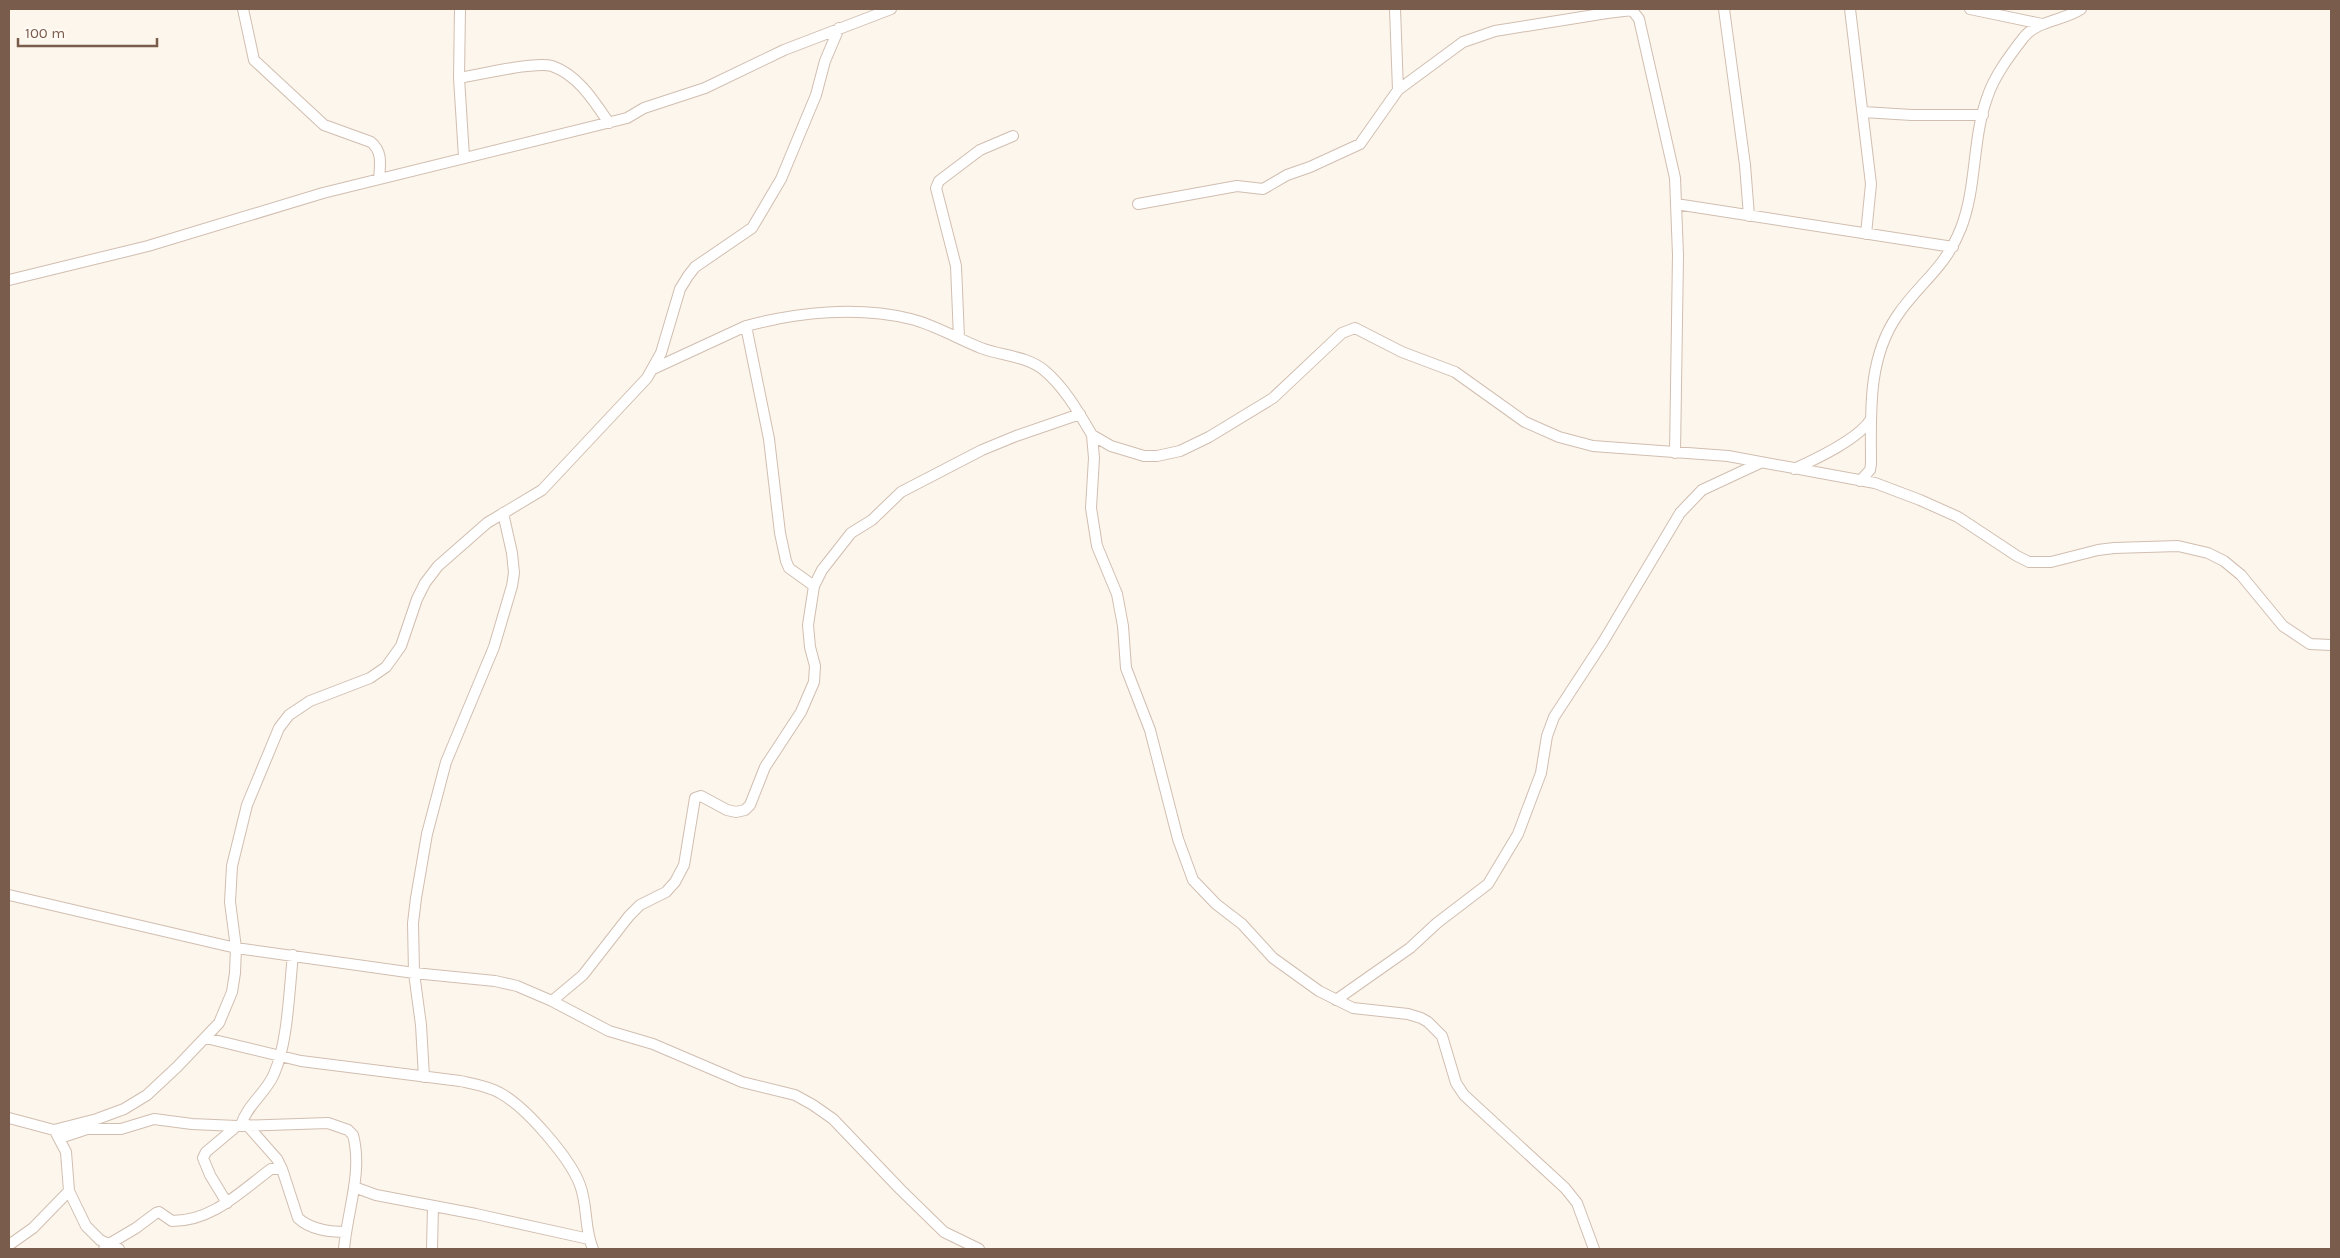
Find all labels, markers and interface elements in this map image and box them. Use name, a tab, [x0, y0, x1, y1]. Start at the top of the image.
scale bar	[18, 15, 156, 47]
text: 100 m	[25, 24, 65, 42]

